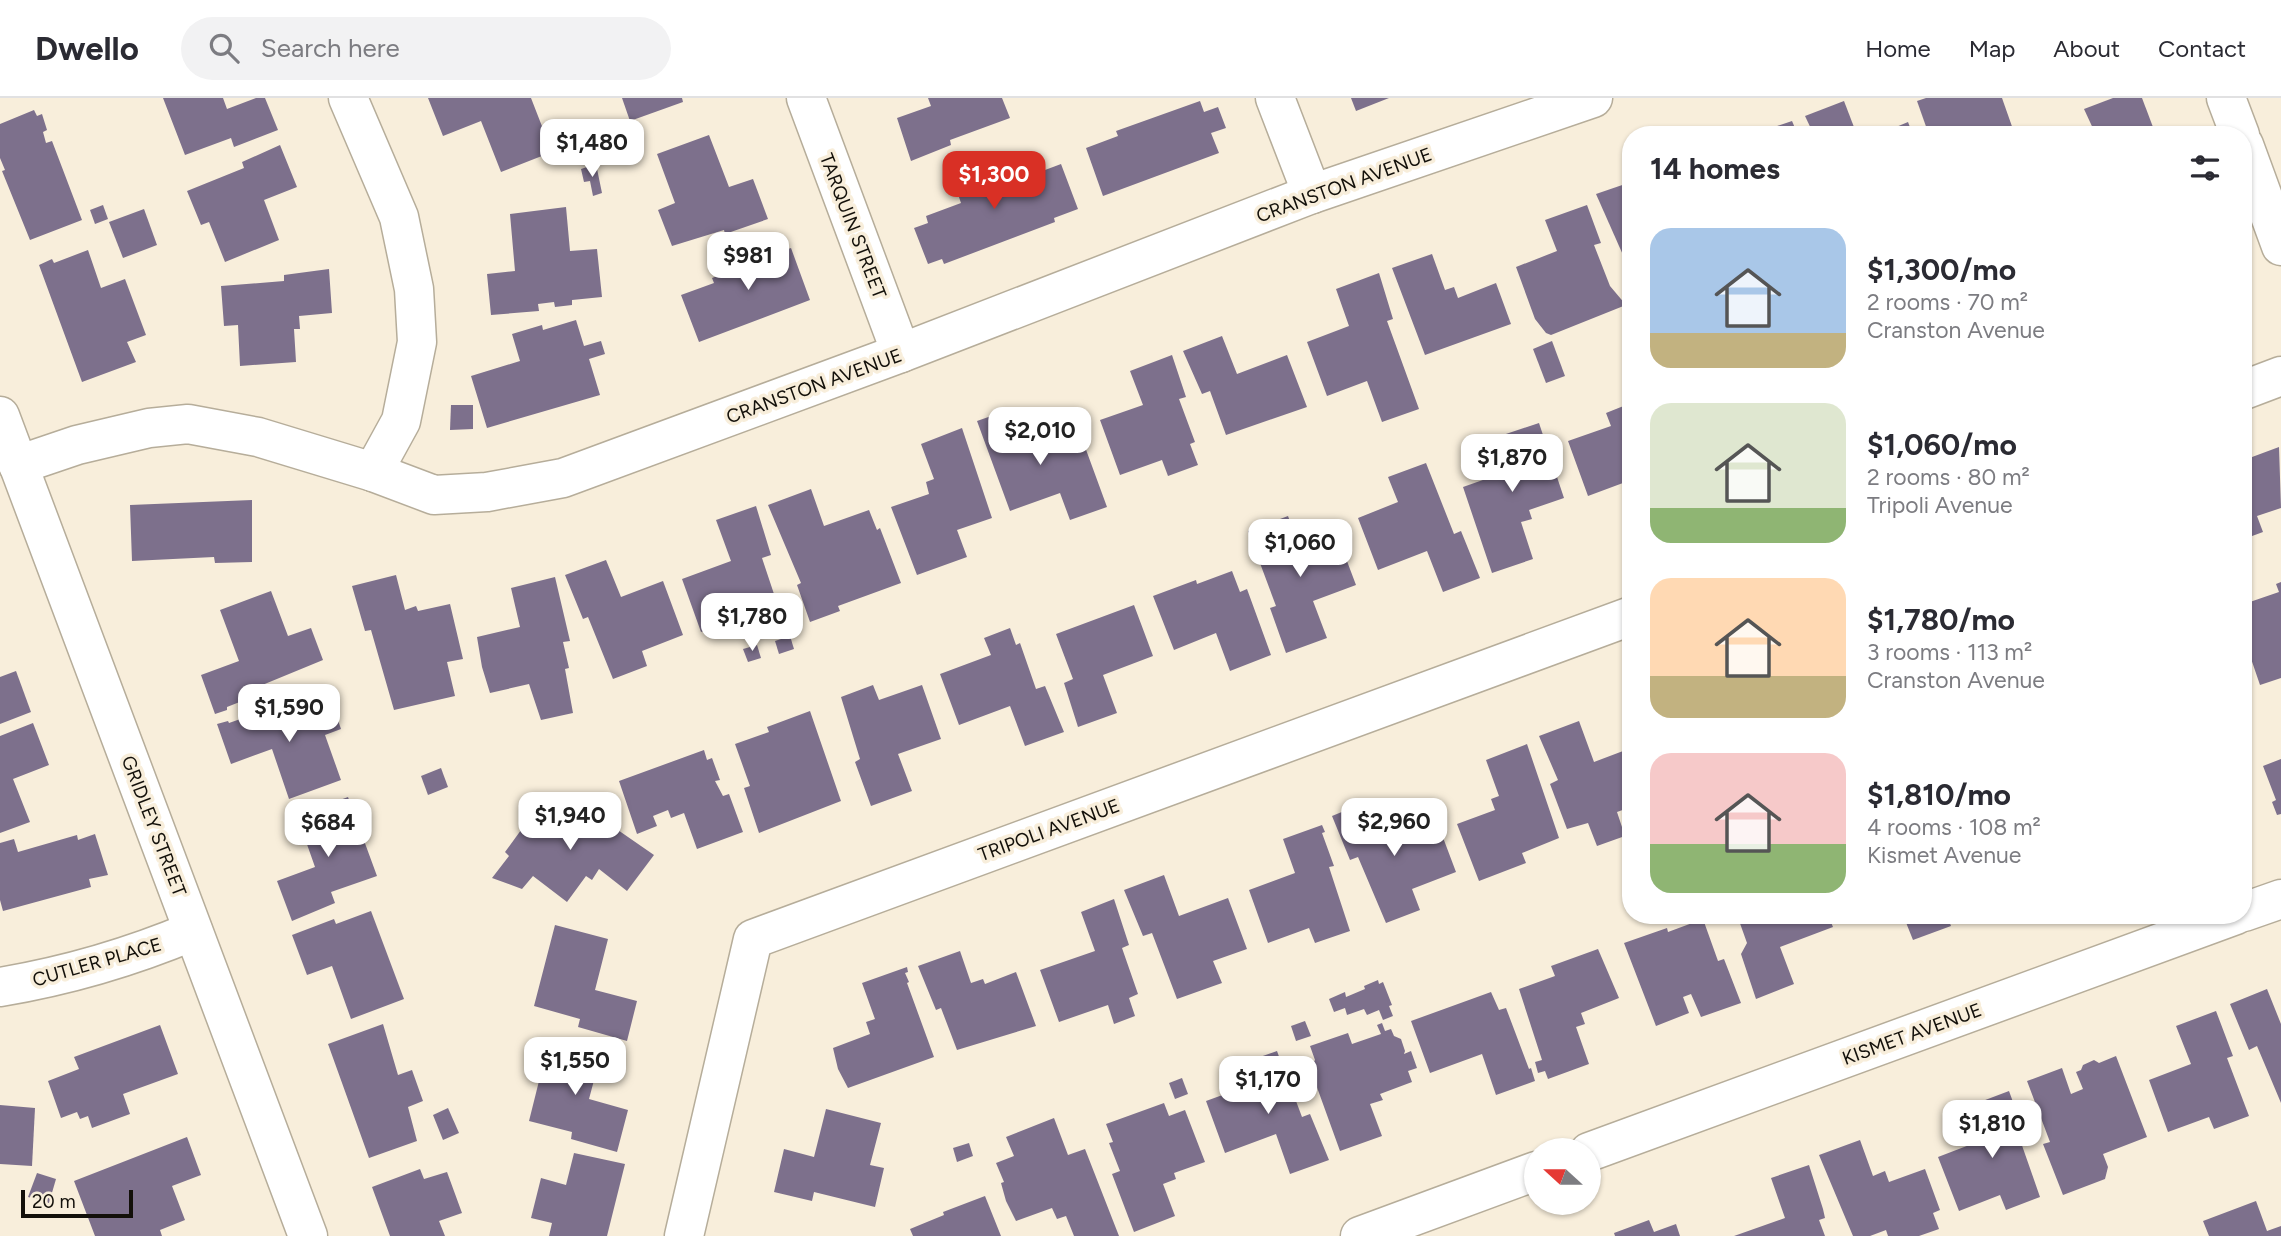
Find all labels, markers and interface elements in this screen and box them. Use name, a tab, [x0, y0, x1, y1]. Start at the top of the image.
search box	[181, 17, 671, 80]
text: Dwello	[35, 29, 139, 68]
icon: search	[205, 29, 243, 67]
text: Search here	[261, 32, 400, 64]
text: Home	[1865, 34, 1931, 63]
text: Map	[1969, 34, 2015, 63]
text: About	[2053, 34, 2120, 63]
text: Contact	[2158, 34, 2246, 63]
pin: $1,480	[535, 120, 649, 179]
text: $1,480	[556, 128, 628, 156]
street label: CRANSTON AVENUE	[1253, 142, 1435, 228]
icon: filters	[2186, 149, 2224, 187]
street label: TARQUIN STREET	[815, 150, 891, 302]
text: 14 homes	[1650, 150, 1780, 187]
pin: $1,300	[937, 152, 1051, 211]
text: $1,300	[959, 160, 1029, 188]
pin: $981	[707, 232, 789, 292]
text: $981	[723, 241, 773, 269]
text: $1,300/mo	[1867, 251, 2016, 288]
icon: home	[1706, 256, 1790, 340]
text: 2 rooms · 70 m²	[1867, 288, 2028, 316]
text: Cranston Avenue	[1867, 316, 2045, 344]
street label: CRANSTON AVENUE	[723, 343, 905, 429]
pin: $2,010	[983, 408, 1097, 467]
text: $2,010	[1004, 416, 1076, 444]
text: $1,060/mo	[1867, 426, 2017, 463]
icon: home	[1706, 431, 1790, 515]
pin: $1,870	[1455, 434, 1569, 494]
text: $1,870	[1477, 443, 1547, 471]
text: 2 rooms · 80 m²	[1867, 463, 2030, 491]
text: Tripoli Avenue	[1867, 491, 2013, 519]
pin: $1,060	[1243, 519, 1357, 579]
text: $1,060	[1264, 528, 1336, 556]
pin: $1,780	[695, 594, 809, 653]
text: $1,780/mo	[1867, 601, 2015, 638]
text: $1,780	[717, 602, 787, 630]
icon: home	[1706, 606, 1790, 690]
text: 3 rooms · 113 m²	[1867, 638, 2032, 666]
text: Cranston Avenue	[1867, 666, 2045, 694]
pin: $1,590	[232, 684, 346, 744]
text: $1,590	[254, 693, 324, 721]
street label: GRIDLEY STREET	[117, 752, 192, 900]
text: $1,810/mo	[1867, 776, 2011, 813]
icon: home	[1706, 781, 1790, 865]
pin: $1,940	[513, 792, 627, 852]
street label: TRIPOLI AVENUE	[975, 794, 1123, 866]
pin: $2,960	[1337, 798, 1451, 858]
pin: $684	[287, 800, 369, 859]
text: $1,940	[534, 801, 606, 829]
text: $2,960	[1357, 807, 1431, 835]
text: $684	[301, 808, 355, 836]
text: 4 rooms · 108 m²	[1867, 813, 2041, 841]
text: Kismet Avenue	[1867, 841, 2021, 869]
street label: CUTLER PLACE	[30, 933, 164, 991]
street label: KISMET AVENUE	[1839, 998, 1985, 1070]
pin: $1,550	[518, 1038, 632, 1097]
text: $1,550	[540, 1046, 610, 1074]
pin: $1,170	[1211, 1056, 1325, 1116]
text: $1,170	[1235, 1065, 1301, 1093]
pin: $1,810	[1935, 1100, 2049, 1160]
text: $1,810	[1958, 1109, 2026, 1137]
north arrow	[1524, 1138, 1601, 1214]
map controls	[1524, 1138, 1601, 1215]
scale bar	[21, 1187, 133, 1219]
text: 20 m	[32, 1190, 76, 1213]

